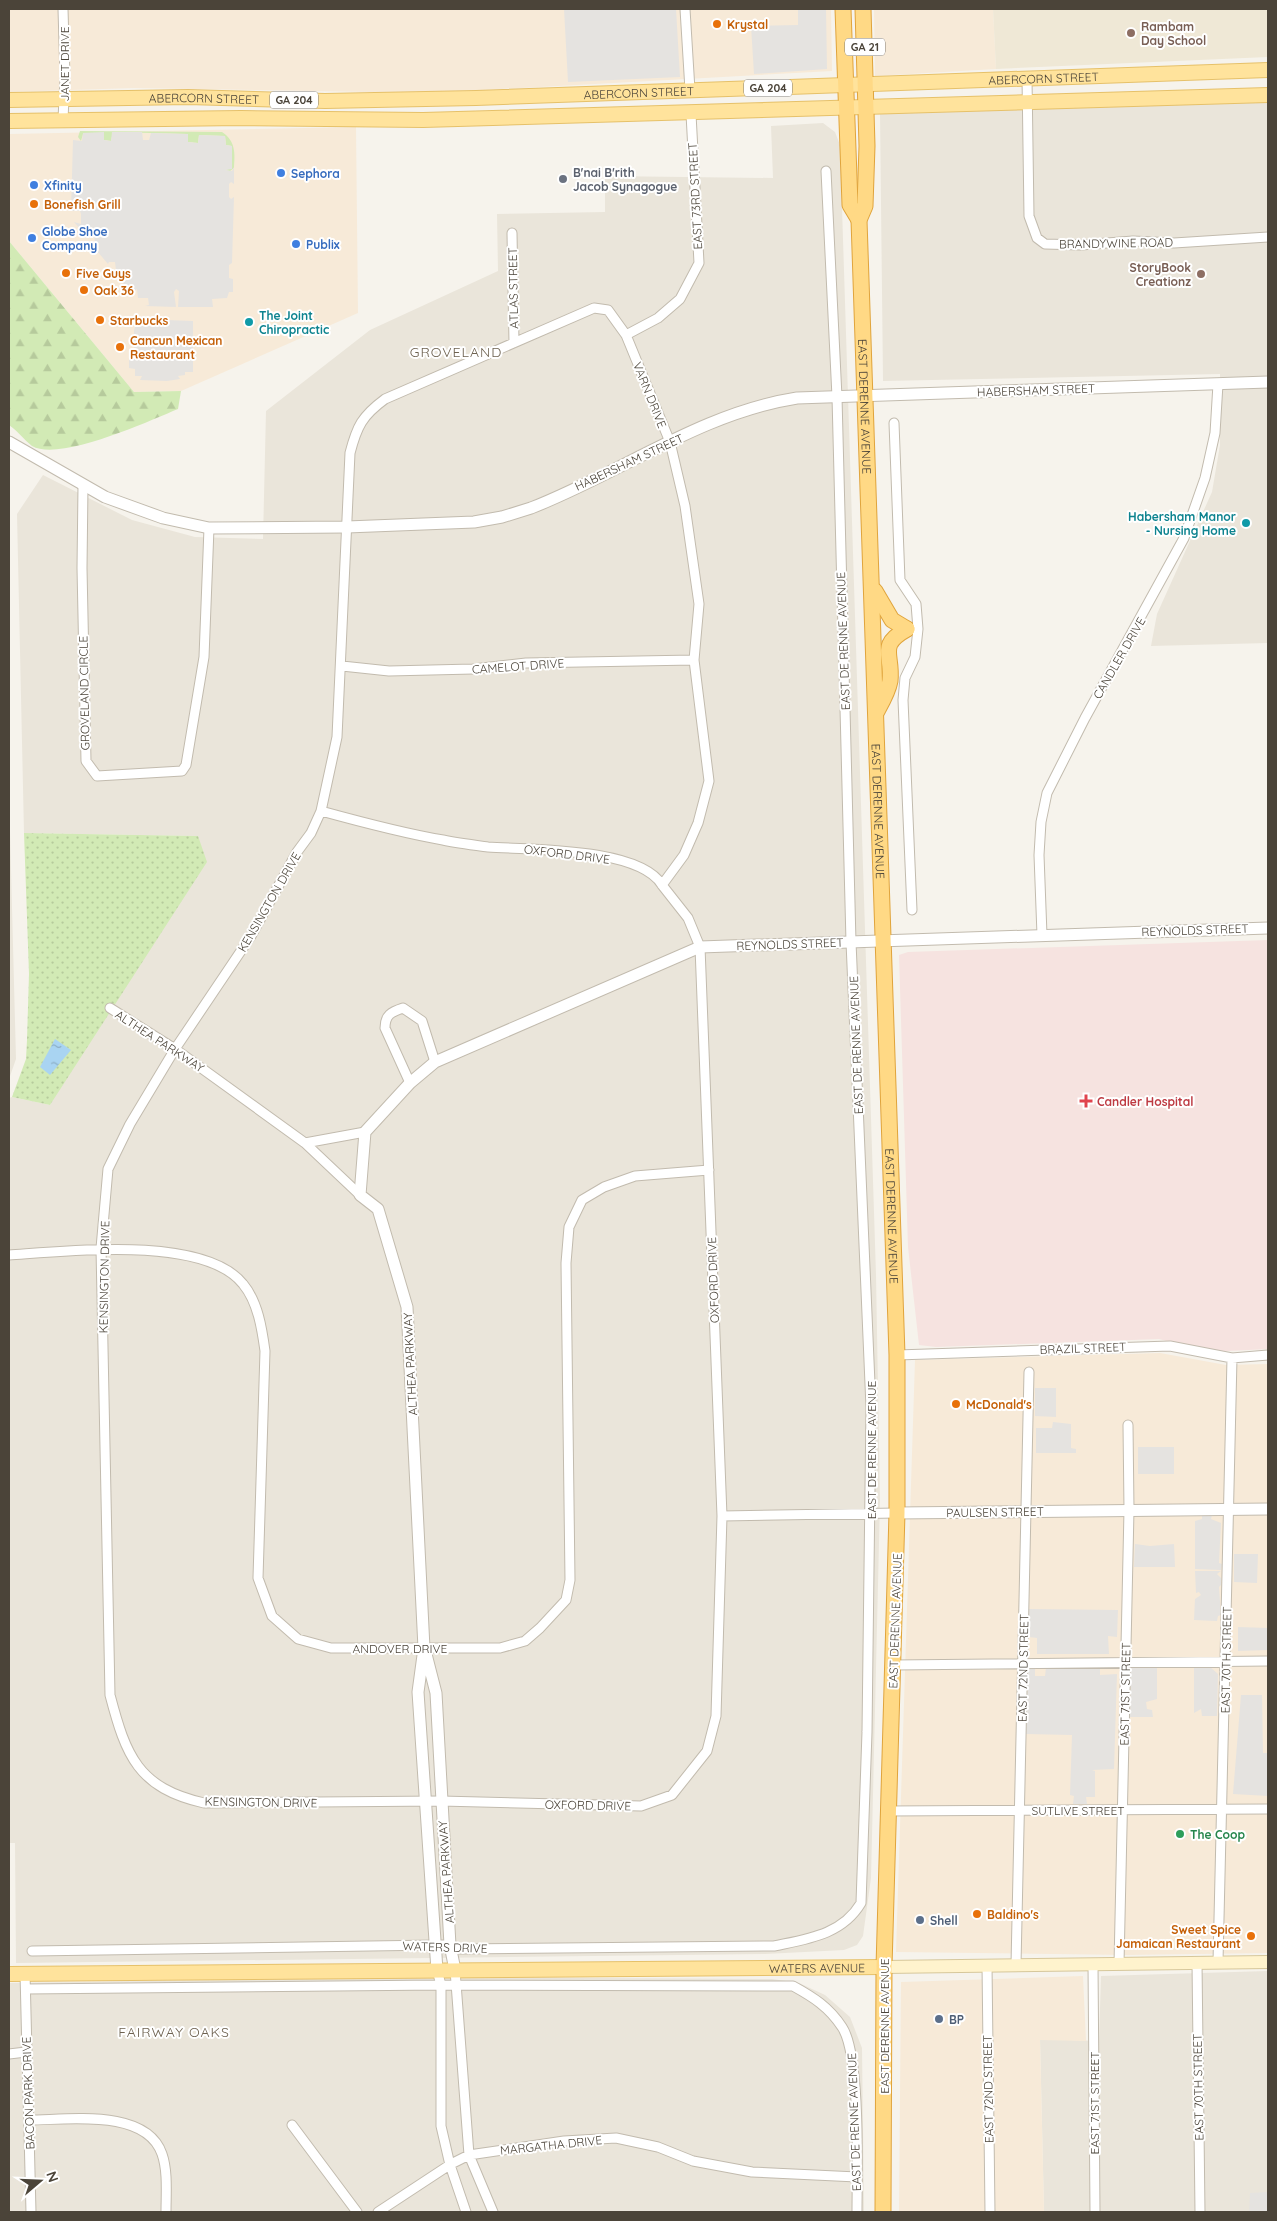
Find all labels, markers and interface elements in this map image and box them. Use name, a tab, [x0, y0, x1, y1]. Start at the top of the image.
place label: Krystal	[727, 17, 768, 32]
marker: Krystal	[711, 18, 723, 30]
place label: Rambam Day School	[1141, 19, 1206, 48]
street label: JANET DRIVE	[57, 26, 72, 102]
marker: Rambam Day School	[1125, 27, 1137, 39]
road number: GA 21	[845, 38, 885, 56]
street label: ABERCORN STREET	[988, 68, 1099, 87]
road number: GA 204	[744, 80, 792, 96]
street label: ABERCORN STREET	[583, 83, 694, 102]
street label: ABERCORN STREET	[149, 89, 259, 107]
road number: GA 204	[270, 92, 318, 108]
street label: EAST 73RD STREET	[685, 142, 705, 250]
place label: B'nai B'rith Jacob Synagogue	[573, 165, 677, 194]
place label: Sephora	[291, 166, 340, 181]
marker: Sephora	[275, 167, 287, 179]
marker: B'nai B'rith Jacob Synagogue	[557, 173, 569, 185]
place label: Xfinity	[44, 178, 82, 193]
marker: Xfinity	[28, 179, 40, 191]
place label: Bonefish Grill	[44, 197, 121, 212]
marker: Bonefish Grill	[28, 198, 40, 210]
place label: Globe Shoe Company	[42, 224, 108, 253]
marker: Globe Shoe Company	[26, 232, 38, 244]
street label: BRANDYWINE ROAD	[1059, 234, 1174, 251]
place label: Publix	[306, 237, 340, 252]
marker: Publix	[290, 238, 302, 250]
street label: ATLAS STREET	[505, 247, 521, 329]
place label: StoryBook Creationz	[1130, 260, 1191, 289]
place label: Five Guys	[76, 266, 131, 281]
marker: Five Guys	[60, 267, 72, 279]
marker: StoryBook Creationz	[1195, 268, 1207, 280]
place label: Oak 36	[94, 283, 134, 298]
marker: Oak 36	[78, 284, 90, 296]
place label: The Joint Chiropractic	[259, 308, 329, 337]
place label: Starbucks	[110, 313, 168, 328]
marker: Starbucks	[94, 314, 106, 326]
marker: The Joint Chiropractic	[243, 316, 255, 328]
place label: Cancun Mexican Restaurant	[130, 333, 223, 362]
street label: EAST DERENNE AVENUE	[855, 339, 875, 475]
marker: Cancun Mexican Restaurant	[114, 341, 126, 353]
district label: GROVELAND	[410, 343, 502, 361]
street label: VARN DRIVE	[630, 360, 670, 430]
street label: HABERSHAM STREET	[977, 380, 1095, 400]
street label: HABERSHAM STREET	[572, 430, 686, 494]
place label: Habersham Manor - Nursing Home	[1128, 509, 1236, 538]
marker: Habersham Manor - Nursing Home	[1240, 517, 1252, 529]
street label: EAST DE RENNE AVENUE	[833, 571, 853, 711]
street label: CANDLER DRIVE	[1090, 614, 1149, 702]
street label: GROVELAND CIRCLE	[75, 635, 92, 750]
street label: CAMELOT DRIVE	[471, 655, 565, 677]
street label: EAST DERENNE AVENUE	[869, 743, 889, 879]
street label: OXFORD DRIVE	[523, 841, 611, 867]
street label: KENSINGTON DRIVE	[234, 849, 304, 955]
street label: REYNOLDS STREET	[1141, 921, 1249, 939]
street label: REYNOLDS STREET	[736, 935, 844, 953]
street label: EAST DE RENNE AVENUE	[846, 975, 866, 1115]
street label: ALTHEA PARKWAY	[113, 1007, 208, 1075]
marker: Candler Hospital	[1079, 1094, 1093, 1108]
place label: Candler Hospital	[1097, 1094, 1193, 1109]
street label: EAST DERENNE AVENUE	[883, 1148, 902, 1284]
street label: KENSINGTON DRIVE	[96, 1220, 112, 1334]
street label: OXFORD DRIVE	[704, 1236, 722, 1323]
street label: ALTHEA PARKWAY	[400, 1312, 420, 1416]
street label: BRAZIL STREET	[1039, 1339, 1127, 1357]
street label: EAST DE RENNE AVENUE	[864, 1381, 879, 1519]
place label: McDonald's	[966, 1397, 1032, 1412]
marker: McDonald's	[950, 1398, 962, 1410]
street label: PAULSEN STREET	[946, 1504, 1044, 1520]
street label: EAST DERENNE AVENUE	[885, 1553, 905, 1689]
street label: EAST 70TH STREET	[1218, 1606, 1234, 1714]
street label: EAST 72ND STREET	[1015, 1614, 1031, 1722]
street label: ANDOVER DRIVE	[353, 1641, 448, 1656]
street label: EAST 71ST STREET	[1117, 1642, 1133, 1746]
street label: KENSINGTON DRIVE	[204, 1794, 318, 1810]
street label: OXFORD DRIVE	[545, 1797, 631, 1813]
street label: SUTLIVE STREET	[1032, 1803, 1124, 1818]
street label: ALTHEA PARKWAY	[435, 1820, 457, 1924]
place label: The Coop	[1190, 1827, 1245, 1842]
marker: The Coop	[1174, 1828, 1186, 1840]
place label: Baldino's	[987, 1907, 1039, 1922]
marker: Baldino's	[971, 1908, 983, 1920]
place label: Shell	[930, 1913, 958, 1928]
marker: Shell	[914, 1914, 926, 1926]
place label: Sweet Spice Jamaican Restaurant	[1116, 1922, 1241, 1951]
marker: Sweet Spice Jamaican Restaurant	[1245, 1930, 1257, 1942]
street label: WATERS DRIVE	[402, 1938, 488, 1956]
street label: EAST DERENNE AVENUE	[877, 1958, 892, 2094]
street label: WATERS AVENUE	[769, 1960, 865, 1975]
place label: BP	[949, 2012, 964, 2027]
marker: BP	[933, 2013, 945, 2025]
district label: FAIRWAY OAKS	[118, 2023, 230, 2041]
street label: EAST 70TH STREET	[1190, 2033, 1206, 2141]
street label: EAST 72ND STREET	[980, 2035, 996, 2143]
street label: BACON PARK DRIVE	[19, 2036, 37, 2150]
street label: EAST 71ST STREET	[1087, 2051, 1102, 2155]
street label: EAST DE RENNE AVENUE	[844, 2052, 864, 2192]
street label: MARGATHA DRIVE	[499, 2132, 603, 2158]
north arrow	[15, 2156, 65, 2206]
text: N	[42, 2169, 62, 2185]

